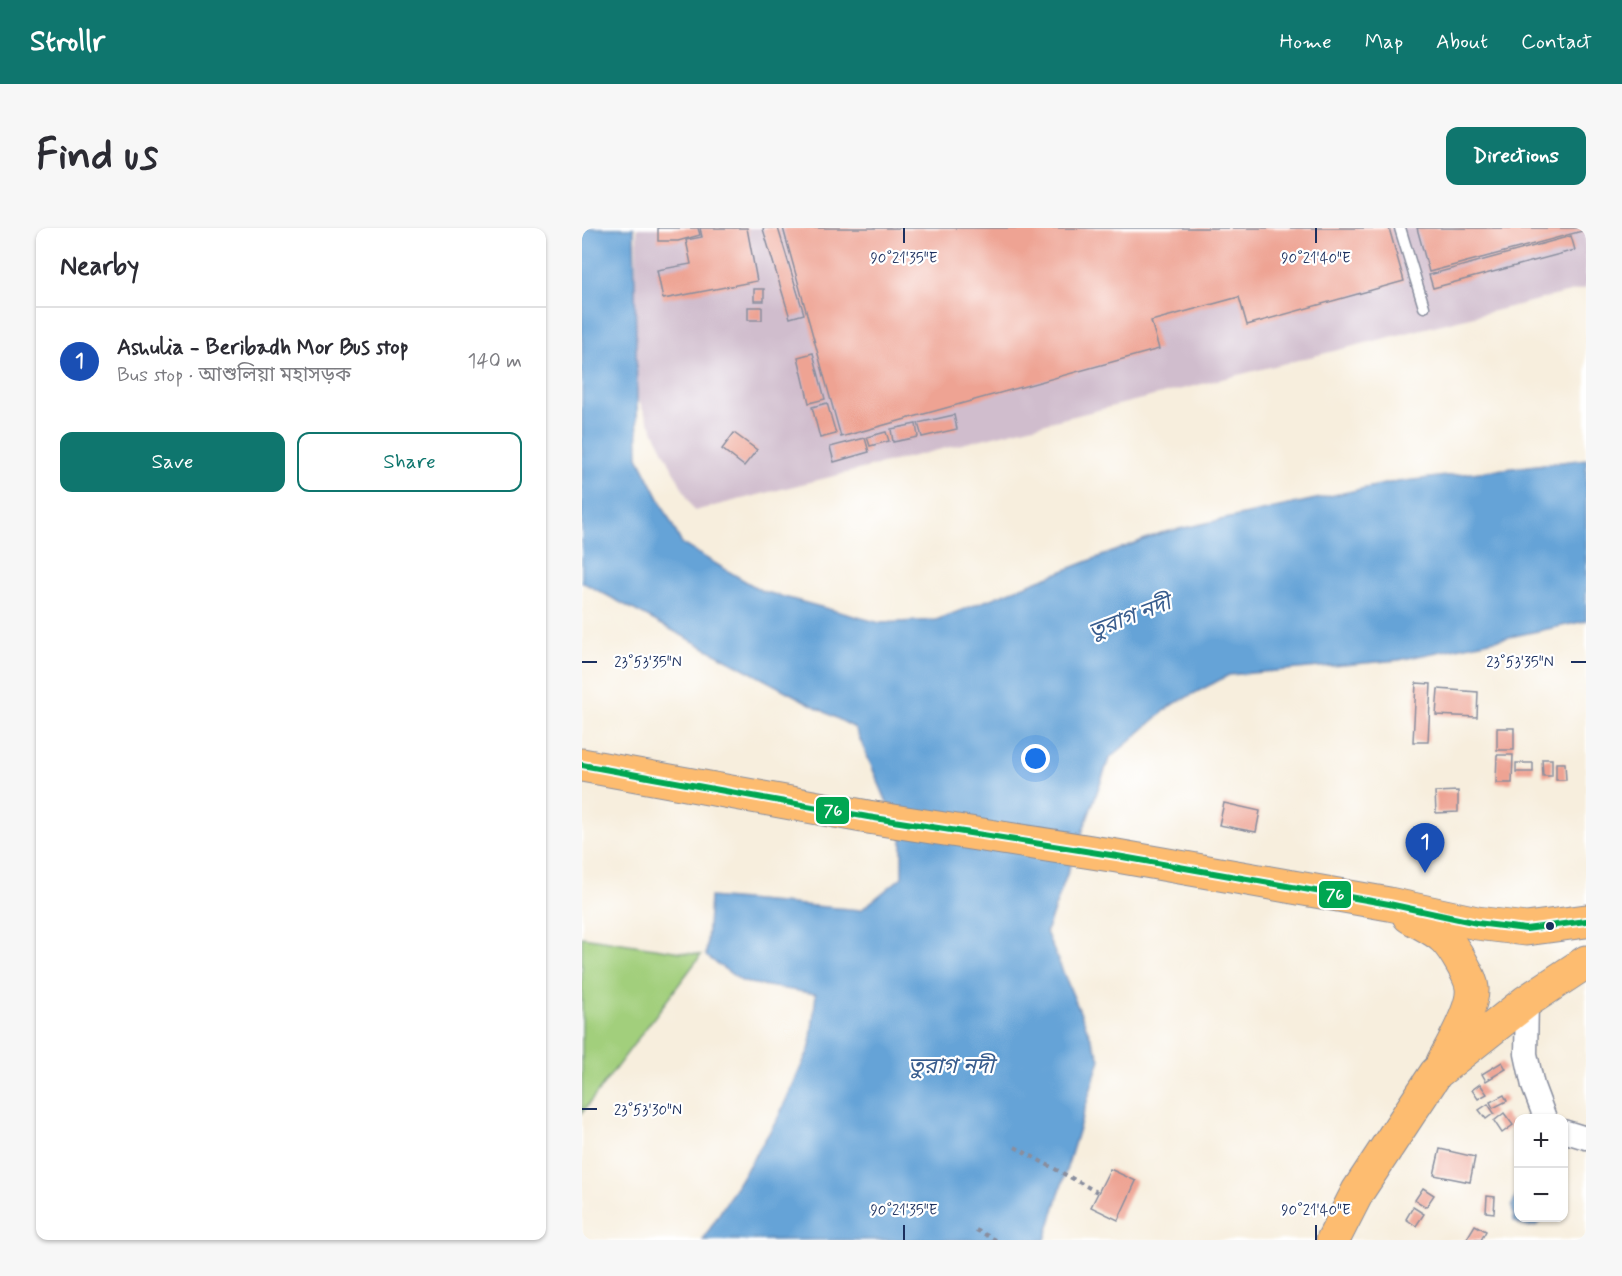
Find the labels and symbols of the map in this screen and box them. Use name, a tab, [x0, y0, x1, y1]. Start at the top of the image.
text: 90°21'35"E	[871, 249, 938, 269]
text: 90°21'40"E	[1281, 249, 1351, 269]
water label: তুরাগ নদী	[1085, 588, 1179, 646]
text: 23°53'35"N	[614, 653, 682, 673]
text: 23°53'35"N	[1486, 653, 1554, 673]
your location	[1021, 744, 1050, 773]
line badge: 76	[815, 796, 850, 825]
text: 76	[824, 801, 842, 822]
pin: 1	[1406, 824, 1444, 873]
line badge: 76	[1318, 880, 1352, 909]
text: 76	[1326, 885, 1344, 906]
unlabelled marker	[1544, 920, 1556, 932]
water label: তুরাগ নদী	[908, 1053, 998, 1081]
text: 23°53'30"N	[614, 1101, 682, 1121]
text: 90°21'35"E	[871, 1201, 938, 1221]
text: 90°21'40"E	[1281, 1201, 1351, 1221]

